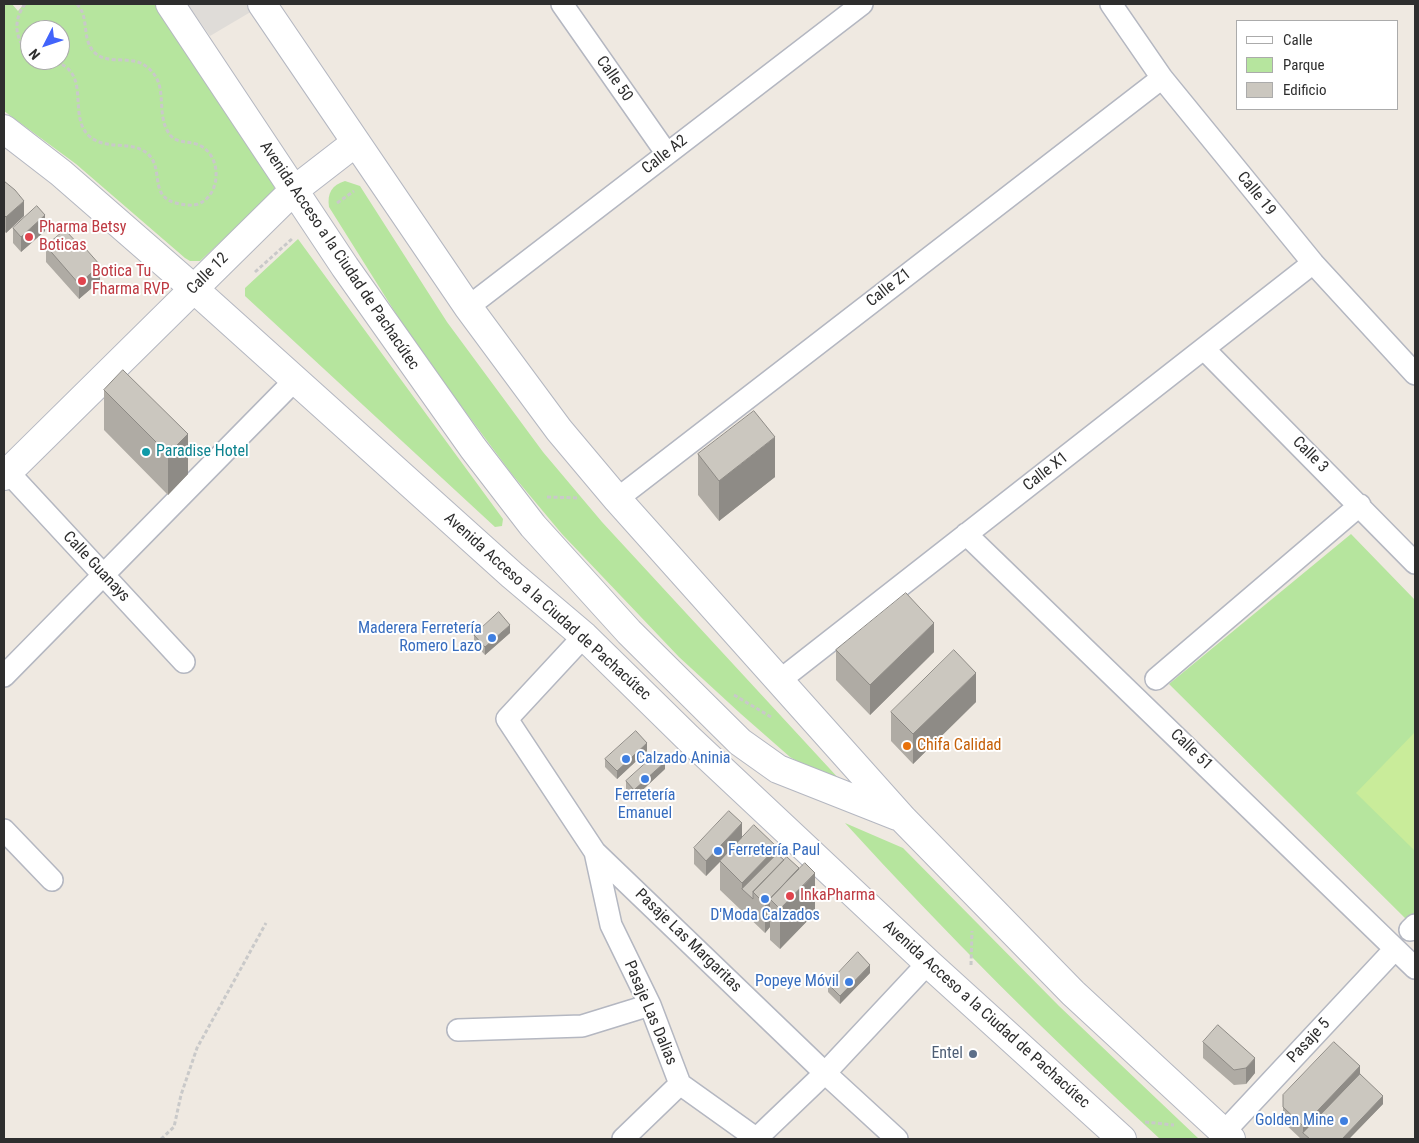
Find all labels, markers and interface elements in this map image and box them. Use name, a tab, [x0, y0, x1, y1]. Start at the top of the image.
north arrow	[20, 20, 70, 70]
legend	[1236, 20, 1399, 110]
text: Calle	[1283, 31, 1313, 49]
text: N	[26, 46, 43, 63]
street label: Calle 50	[591, 53, 637, 105]
text: Parque	[1283, 56, 1325, 74]
text: Edificio	[1283, 81, 1326, 99]
street label: Calle A2	[638, 131, 692, 179]
street label: Avenida Acceso a la Ciudad de Pachacútec	[255, 138, 423, 374]
street label: Calle 19	[1232, 168, 1280, 220]
place label: Pharma Betsy Boticas	[39, 218, 126, 256]
marker: Pharma Betsy Boticas	[23, 231, 35, 243]
street label: Calle 12	[183, 249, 233, 299]
place label: Botica Tu Fharma RVP	[92, 262, 170, 300]
street label: Calle Z1	[863, 265, 915, 311]
marker: Botica Tu Fharma RVP	[76, 275, 88, 287]
street label: Calle 3	[1288, 433, 1332, 477]
place label: Paradise Hotel	[156, 442, 249, 462]
marker: Paradise Hotel	[140, 446, 152, 458]
street label: Calle X1	[1020, 448, 1072, 496]
street label: Avenida Acceso a la Ciudad de Pachacútec	[440, 509, 654, 705]
street label: Calle Guanays	[59, 528, 133, 606]
place label: Maderera Ferretería Romero Lazo	[358, 619, 482, 657]
marker: Maderera Ferretería Romero Lazo	[486, 632, 498, 644]
street label: Calle 51	[1166, 725, 1216, 775]
place label: Chifa Calidad	[917, 736, 1001, 756]
marker: Chifa Calidad	[901, 740, 913, 752]
place label: Calzado Aninia	[636, 749, 730, 769]
marker: Calzado Aninia	[620, 753, 632, 765]
marker: Ferretería Emanuel	[639, 773, 651, 785]
place label: Ferretería Emanuel	[615, 786, 675, 824]
place label: Ferretería Paul	[728, 841, 820, 861]
marker: Ferretería Paul	[712, 845, 724, 857]
street label: Pasaje Las Margaritas	[631, 885, 745, 997]
place label: InkaPharma	[800, 886, 875, 906]
marker: InkaPharma	[784, 890, 796, 902]
marker: D'Moda Calzados	[759, 893, 771, 905]
place label: D'Moda Calzados	[710, 906, 820, 926]
street label: Avenida Acceso a la Ciudad de Pachacútec	[879, 917, 1093, 1113]
street label: Pasaje Las Dalias	[619, 958, 681, 1068]
place label: Popeye Móvil	[755, 972, 839, 992]
marker: Popeye Móvil	[843, 976, 855, 988]
street label: Pasaje 5	[1284, 1015, 1334, 1067]
place label: Entel	[931, 1044, 963, 1064]
marker: Entel	[967, 1048, 979, 1060]
place label: Golden Mine	[1255, 1111, 1334, 1131]
marker: Golden Mine	[1338, 1115, 1350, 1127]

